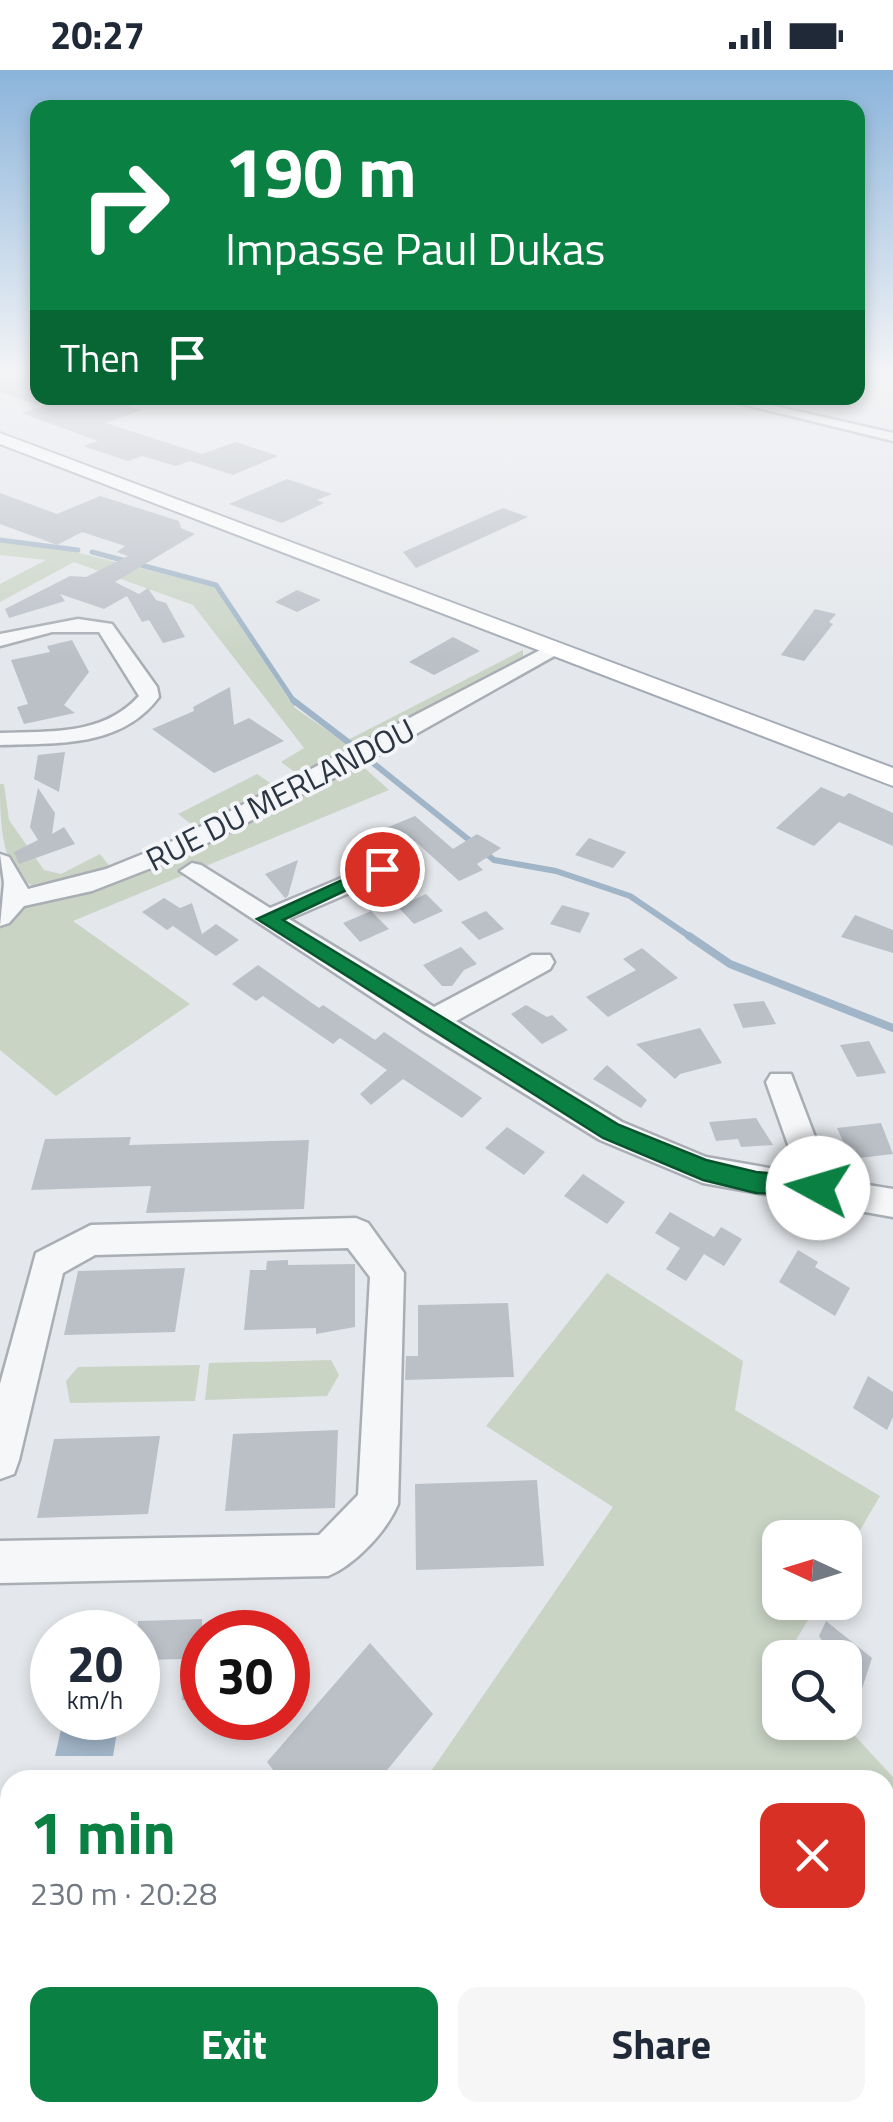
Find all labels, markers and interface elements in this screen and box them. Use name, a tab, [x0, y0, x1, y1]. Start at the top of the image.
text: 20:27	[50, 6, 145, 64]
text: 190 m	[225, 118, 417, 224]
icon: right	[60, 140, 190, 270]
text: Impasse Paul Dukas	[225, 214, 605, 282]
text: Then	[60, 329, 140, 387]
icon: arrive	[160, 330, 215, 385]
street label: RUE DU MERLANDOU	[137, 705, 423, 883]
pin	[340, 827, 425, 912]
icon: arrive	[355, 842, 410, 897]
position arrow	[766, 1136, 870, 1240]
north arrow	[762, 1520, 862, 1620]
map controls	[762, 1520, 862, 1740]
speed limit sign: 30	[180, 1610, 310, 1740]
text: 20	[67, 1625, 123, 1701]
button: search	[762, 1640, 862, 1740]
text: km/h	[67, 1681, 123, 1719]
text: 1 min	[30, 1786, 176, 1877]
button: close	[760, 1803, 865, 1908]
text: 230 m · 20:28	[30, 1869, 217, 1917]
button: Exit	[30, 1987, 438, 2102]
button: Share	[458, 1987, 865, 2102]

